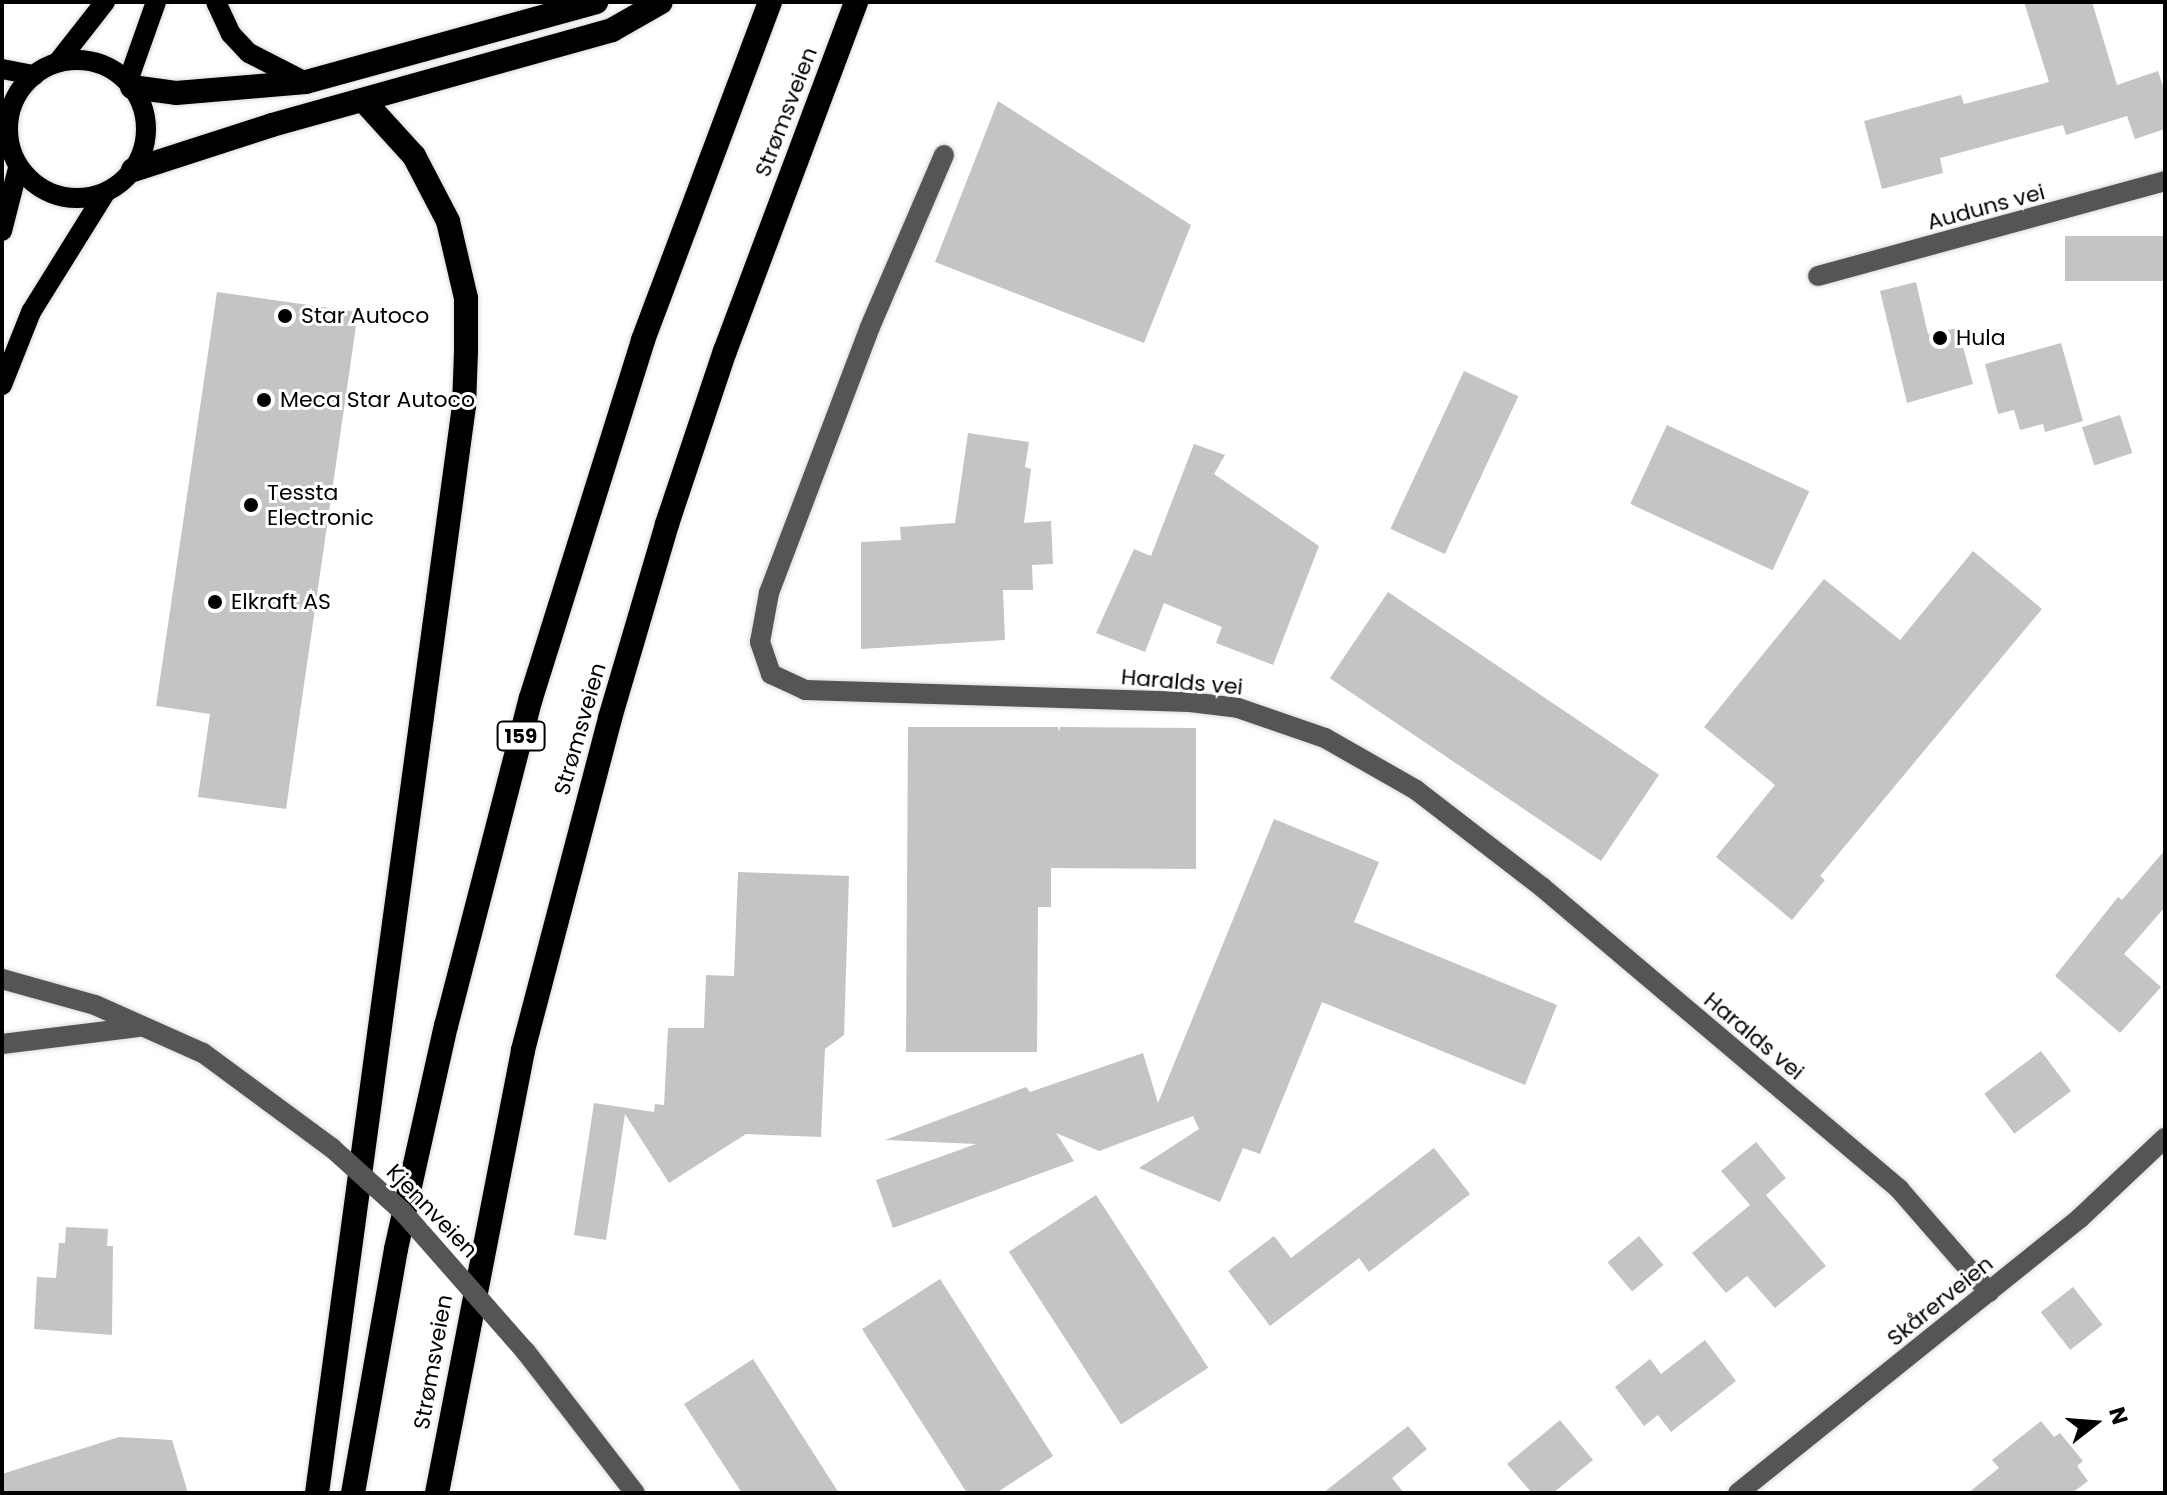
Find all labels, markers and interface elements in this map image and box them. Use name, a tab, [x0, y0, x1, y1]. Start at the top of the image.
street label: Strømsveien	[749, 44, 823, 180]
street label: Auduns vei	[1924, 179, 2048, 235]
place label: Star Autoco	[301, 303, 429, 329]
marker: Star Autoco	[276, 307, 294, 325]
place label: Hula	[1956, 325, 2006, 351]
marker: Hula	[1931, 329, 1949, 347]
place label: Meca Star Autoco	[280, 387, 475, 413]
marker: Meca Star Autoco	[255, 391, 273, 409]
place label: Tessta Electronic	[267, 479, 374, 530]
marker: Tessta Electronic	[242, 496, 260, 514]
place label: Elkraft AS	[231, 589, 331, 615]
marker: Elkraft AS	[206, 593, 224, 611]
street label: Strømsveien	[549, 660, 611, 798]
street label: Haralds vei	[1120, 664, 1244, 700]
road number: 159	[495, 720, 547, 752]
street label: Haralds vei	[1699, 987, 1809, 1085]
street label: Kjennveien	[381, 1159, 483, 1263]
street label: Skårerveien	[1882, 1250, 1998, 1352]
street label: Strømsveien	[408, 1293, 458, 1431]
north arrow	[2055, 1383, 2135, 1463]
text: N	[2101, 1403, 2136, 1428]

